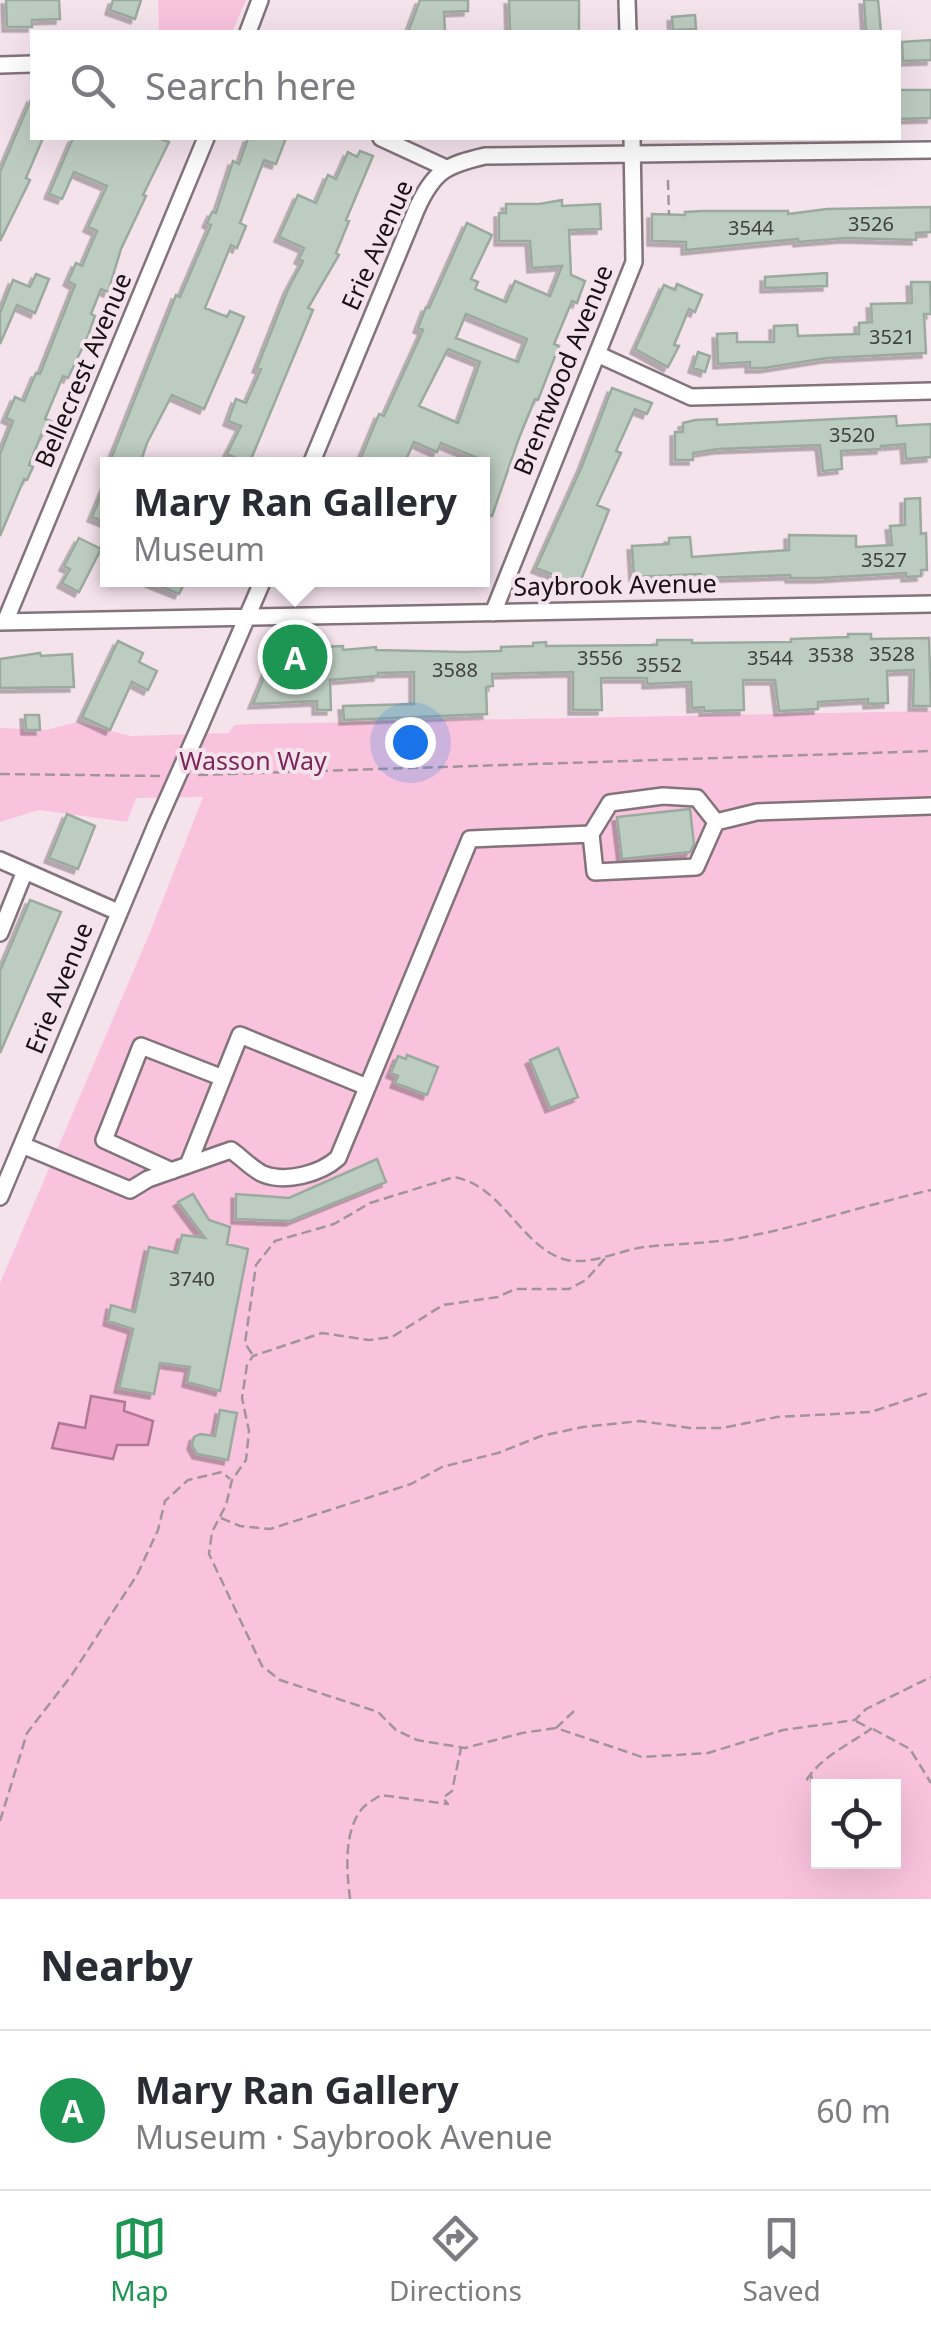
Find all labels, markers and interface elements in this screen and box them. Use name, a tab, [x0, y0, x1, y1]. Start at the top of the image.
search box	[30, 30, 901, 140]
icon: search	[65, 58, 120, 113]
text: Search here	[145, 59, 356, 111]
street label: Erie Avenue	[332, 174, 420, 315]
house number: 3526	[848, 210, 894, 237]
house number: 3544	[728, 214, 774, 241]
street label: Brentwood Avenue	[504, 259, 620, 480]
street label: Bellecrest Avenue	[26, 267, 138, 472]
house number: 3521	[869, 323, 915, 350]
house number: 3520	[829, 421, 875, 448]
popup	[100, 457, 490, 587]
text: Mary Ran Gallery	[133, 475, 457, 527]
text: Museum	[133, 527, 265, 570]
house number: 3527	[861, 546, 907, 573]
street label: Saybrook Avenue	[513, 565, 717, 603]
pin: A	[262, 620, 328, 694]
house number: 3528	[869, 640, 915, 667]
house number: 3538	[808, 641, 854, 668]
house number: 3556	[577, 644, 623, 671]
house number: 3544	[747, 644, 793, 671]
house number: 3552	[636, 651, 682, 678]
house number: 3588	[432, 656, 478, 683]
your location	[385, 717, 436, 768]
park label: Wasson Way	[179, 743, 327, 777]
street label: Erie Avenue	[16, 917, 100, 1058]
house number: 3740	[169, 1265, 215, 1292]
map controls	[811, 1779, 901, 1869]
button: locate	[811, 1779, 901, 1869]
text: Nearby	[40, 1936, 193, 1993]
text: Mary Ran Gallery	[135, 2063, 459, 2115]
text: A	[61, 2089, 84, 2132]
text: 60 m	[816, 2089, 891, 2132]
text: Museum · Saybrook Avenue	[135, 2115, 553, 2158]
tab: Map	[110, 2211, 169, 2309]
tab: Directions	[389, 2211, 522, 2309]
tab: Saved	[742, 2211, 821, 2309]

